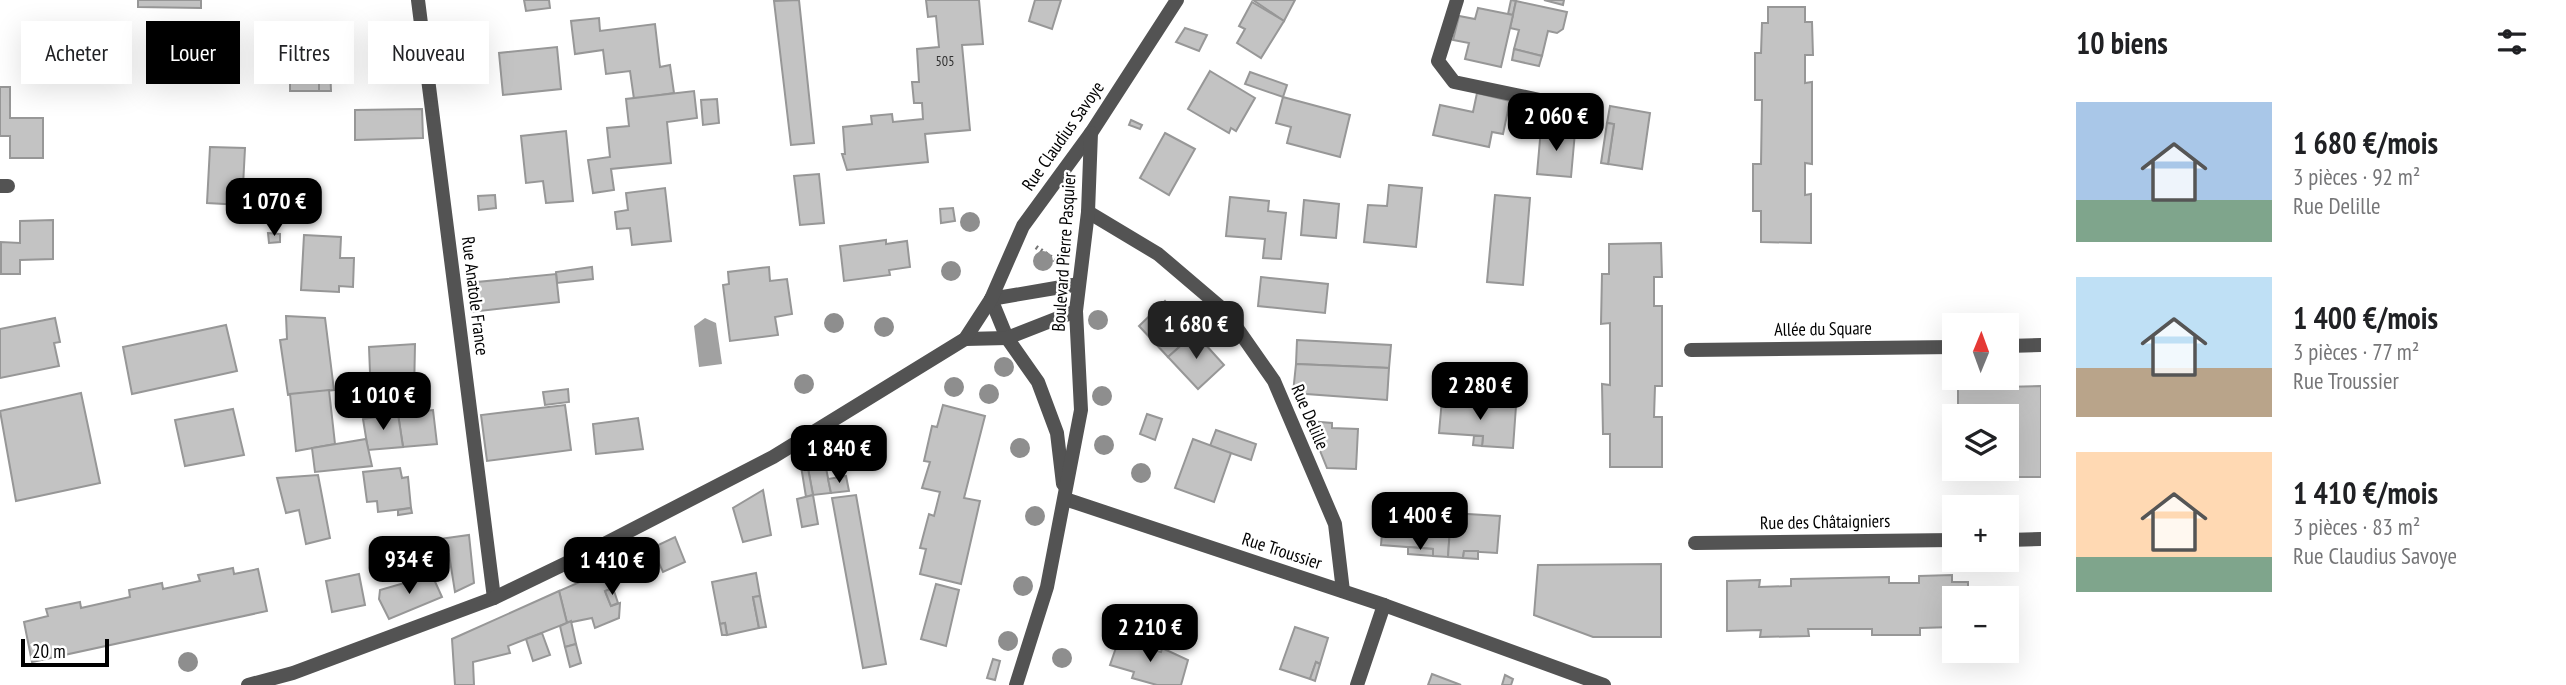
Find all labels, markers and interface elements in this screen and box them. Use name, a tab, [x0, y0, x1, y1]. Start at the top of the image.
chip: Acheter	[21, 21, 132, 84]
chip: Louer	[146, 21, 240, 84]
chip: Filtres	[254, 21, 354, 84]
chip: Nouveau	[368, 21, 489, 84]
text: 10 biens	[2076, 23, 2168, 62]
icon: filters	[2493, 23, 2531, 61]
house number: 505	[936, 52, 954, 70]
street label: Rue Claudius Savoye	[1016, 77, 1109, 195]
pin: 2 060 €	[1491, 94, 1621, 153]
text: 2 060 €	[1524, 101, 1588, 130]
text: 1 680 €/mois	[2293, 123, 2438, 162]
icon: home	[2132, 130, 2216, 214]
text: 3 pièces · 92 m²	[2293, 162, 2420, 191]
street label: Boulevard Pierre Pasquier	[1046, 172, 1081, 332]
pin: 1 070 €	[209, 178, 339, 238]
text: 1 070 €	[242, 186, 306, 215]
text: Rue Delille	[2293, 191, 2381, 220]
street label: Rue Anatole France	[457, 235, 494, 357]
text: 1 400 €/mois	[2293, 298, 2438, 337]
pin: 1 680 €	[1131, 302, 1261, 361]
icon: home	[2132, 305, 2216, 389]
text: 1 680 €	[1164, 309, 1228, 338]
north arrow	[1942, 313, 2020, 390]
map controls	[1942, 313, 2019, 663]
street label: Allée du Square	[1774, 316, 1872, 341]
text: 3 pièces · 77 m²	[2293, 337, 2419, 366]
pin: 2 280 €	[1415, 362, 1545, 422]
text: Rue Troussier	[2293, 366, 2399, 395]
text: 2 280 €	[1448, 370, 1512, 399]
pin: 1 010 €	[318, 372, 448, 432]
text: 1 010 €	[351, 380, 415, 409]
street label: Rue Delille	[1286, 381, 1334, 453]
button: layers	[1942, 404, 2019, 481]
pin: 1 840 €	[774, 426, 904, 485]
text: 1 840 €	[807, 433, 871, 462]
text: 1 410 €/mois	[2293, 473, 2438, 512]
icon: home	[2132, 480, 2216, 564]
pin: 1 400 €	[1355, 492, 1485, 552]
button: +	[1942, 495, 2019, 572]
text: 1 400 €	[1388, 500, 1452, 529]
street label: Rue des Châtaigniers	[1760, 509, 1890, 534]
text: 3 pièces · 83 m²	[2293, 512, 2420, 541]
street label: Rue Troussier	[1239, 527, 1325, 574]
pin: 934 €	[360, 536, 458, 596]
pin: 1 410 €	[547, 538, 677, 597]
text: Rue Claudius Savoye	[2293, 541, 2457, 570]
text: 934 €	[385, 544, 433, 573]
text: 1 410 €	[580, 545, 644, 574]
button: −	[1942, 586, 2019, 663]
pin: 2 210 €	[1085, 604, 1215, 664]
text: 2 210 €	[1118, 612, 1182, 641]
scale bar	[21, 636, 108, 668]
text: 20 m	[32, 639, 66, 663]

